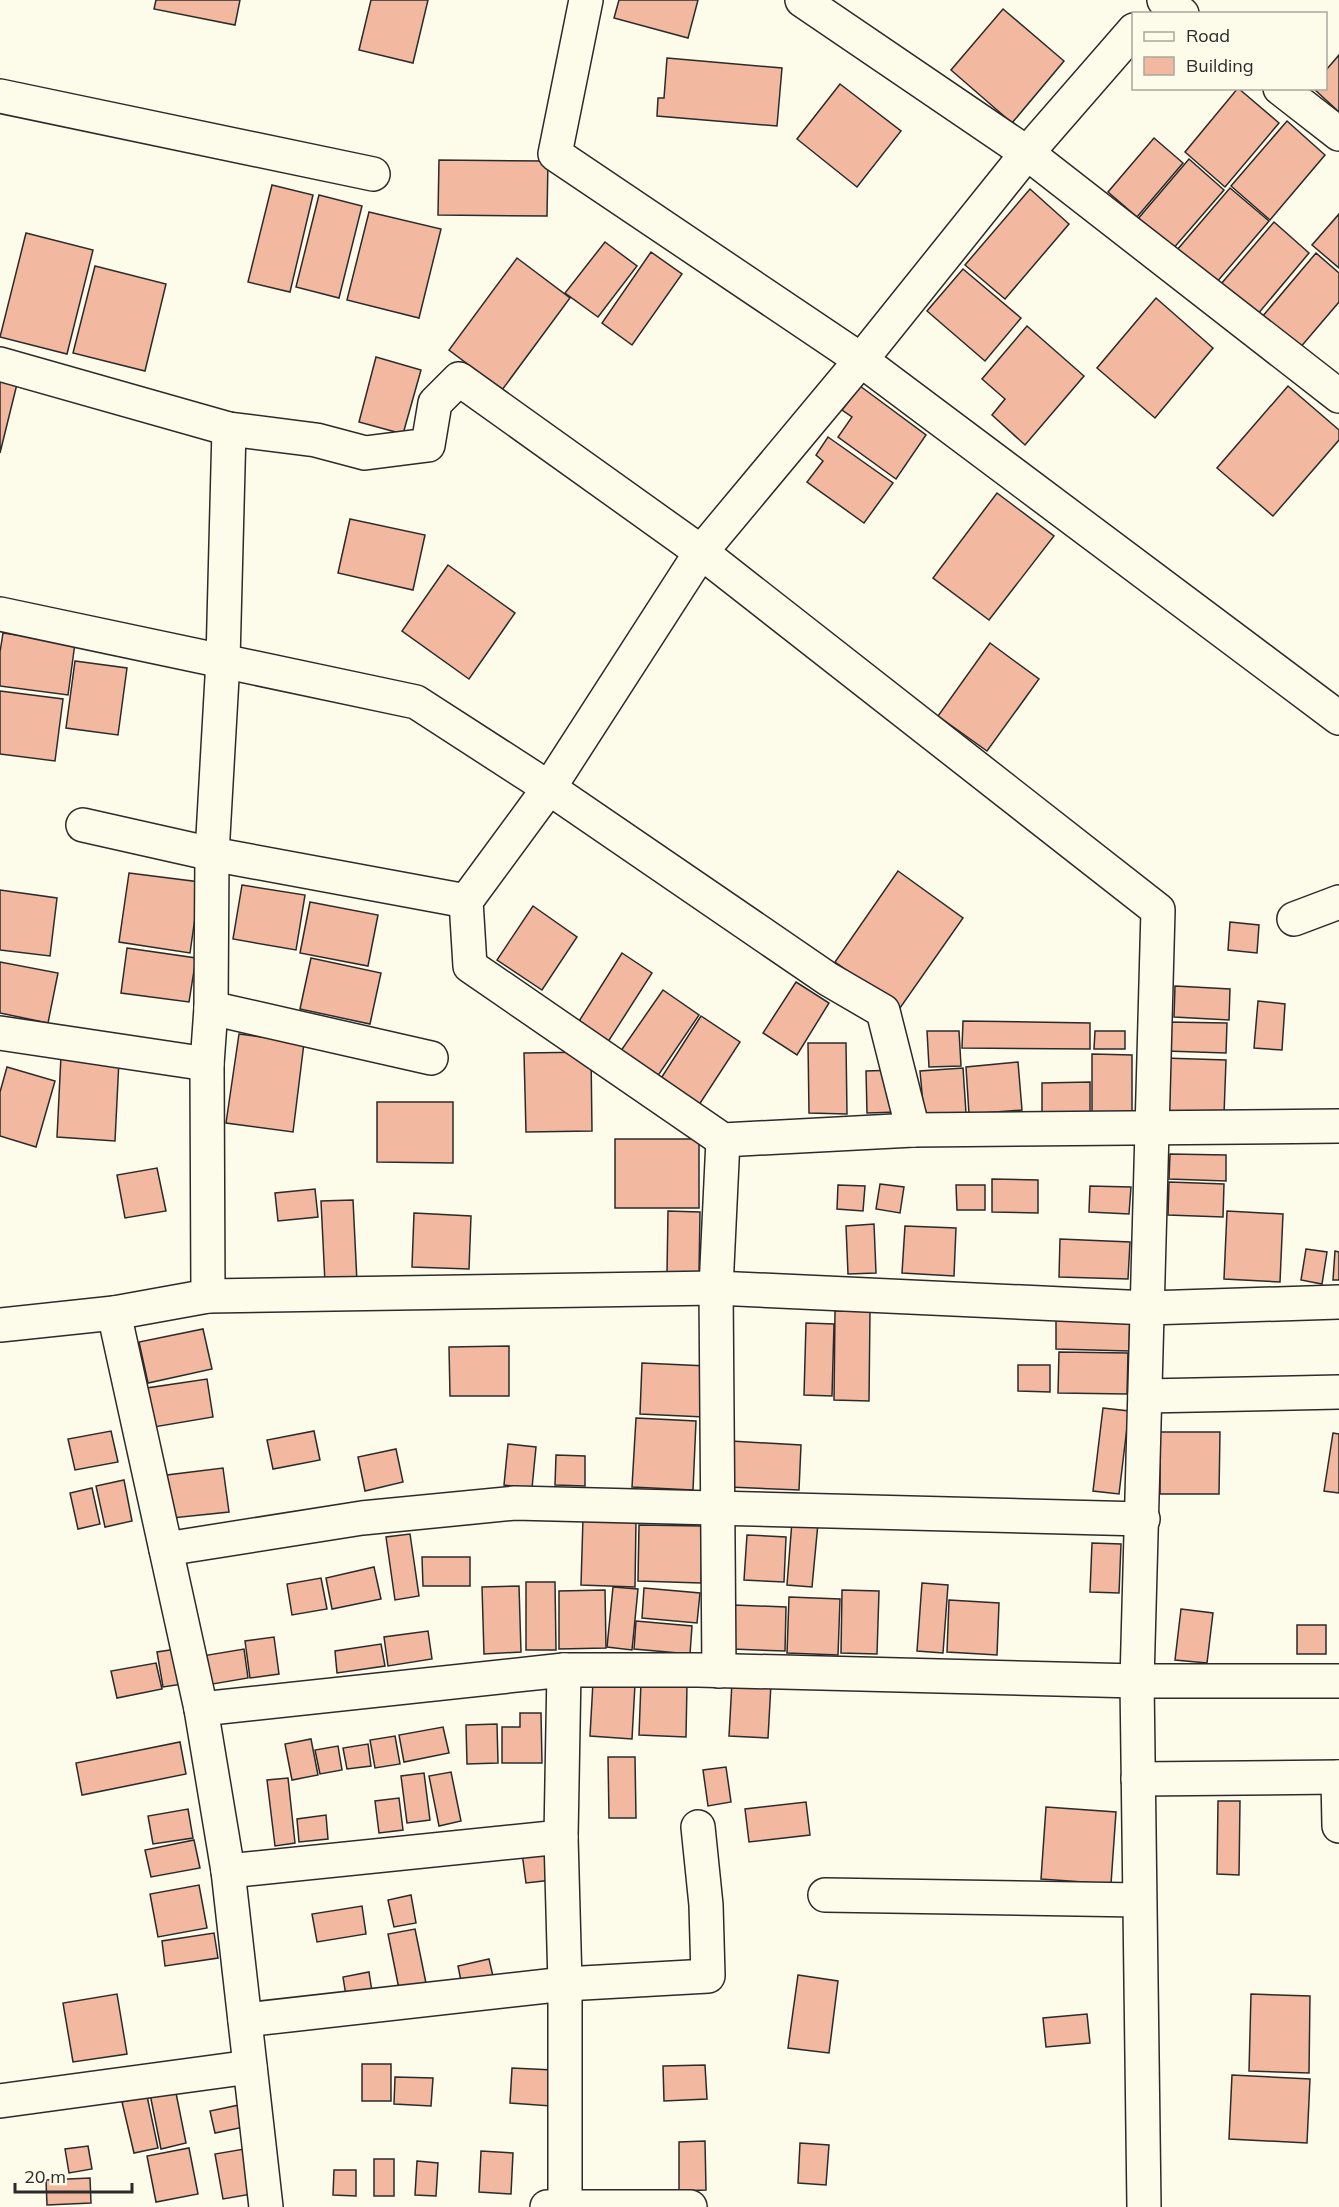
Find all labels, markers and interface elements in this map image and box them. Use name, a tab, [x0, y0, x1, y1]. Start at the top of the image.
legend	[1132, 12, 1327, 90]
text: Road	[1186, 24, 1230, 47]
text: Building	[1186, 54, 1254, 77]
scale bar	[15, 2156, 132, 2194]
text: 20 m	[24, 2165, 66, 2188]

